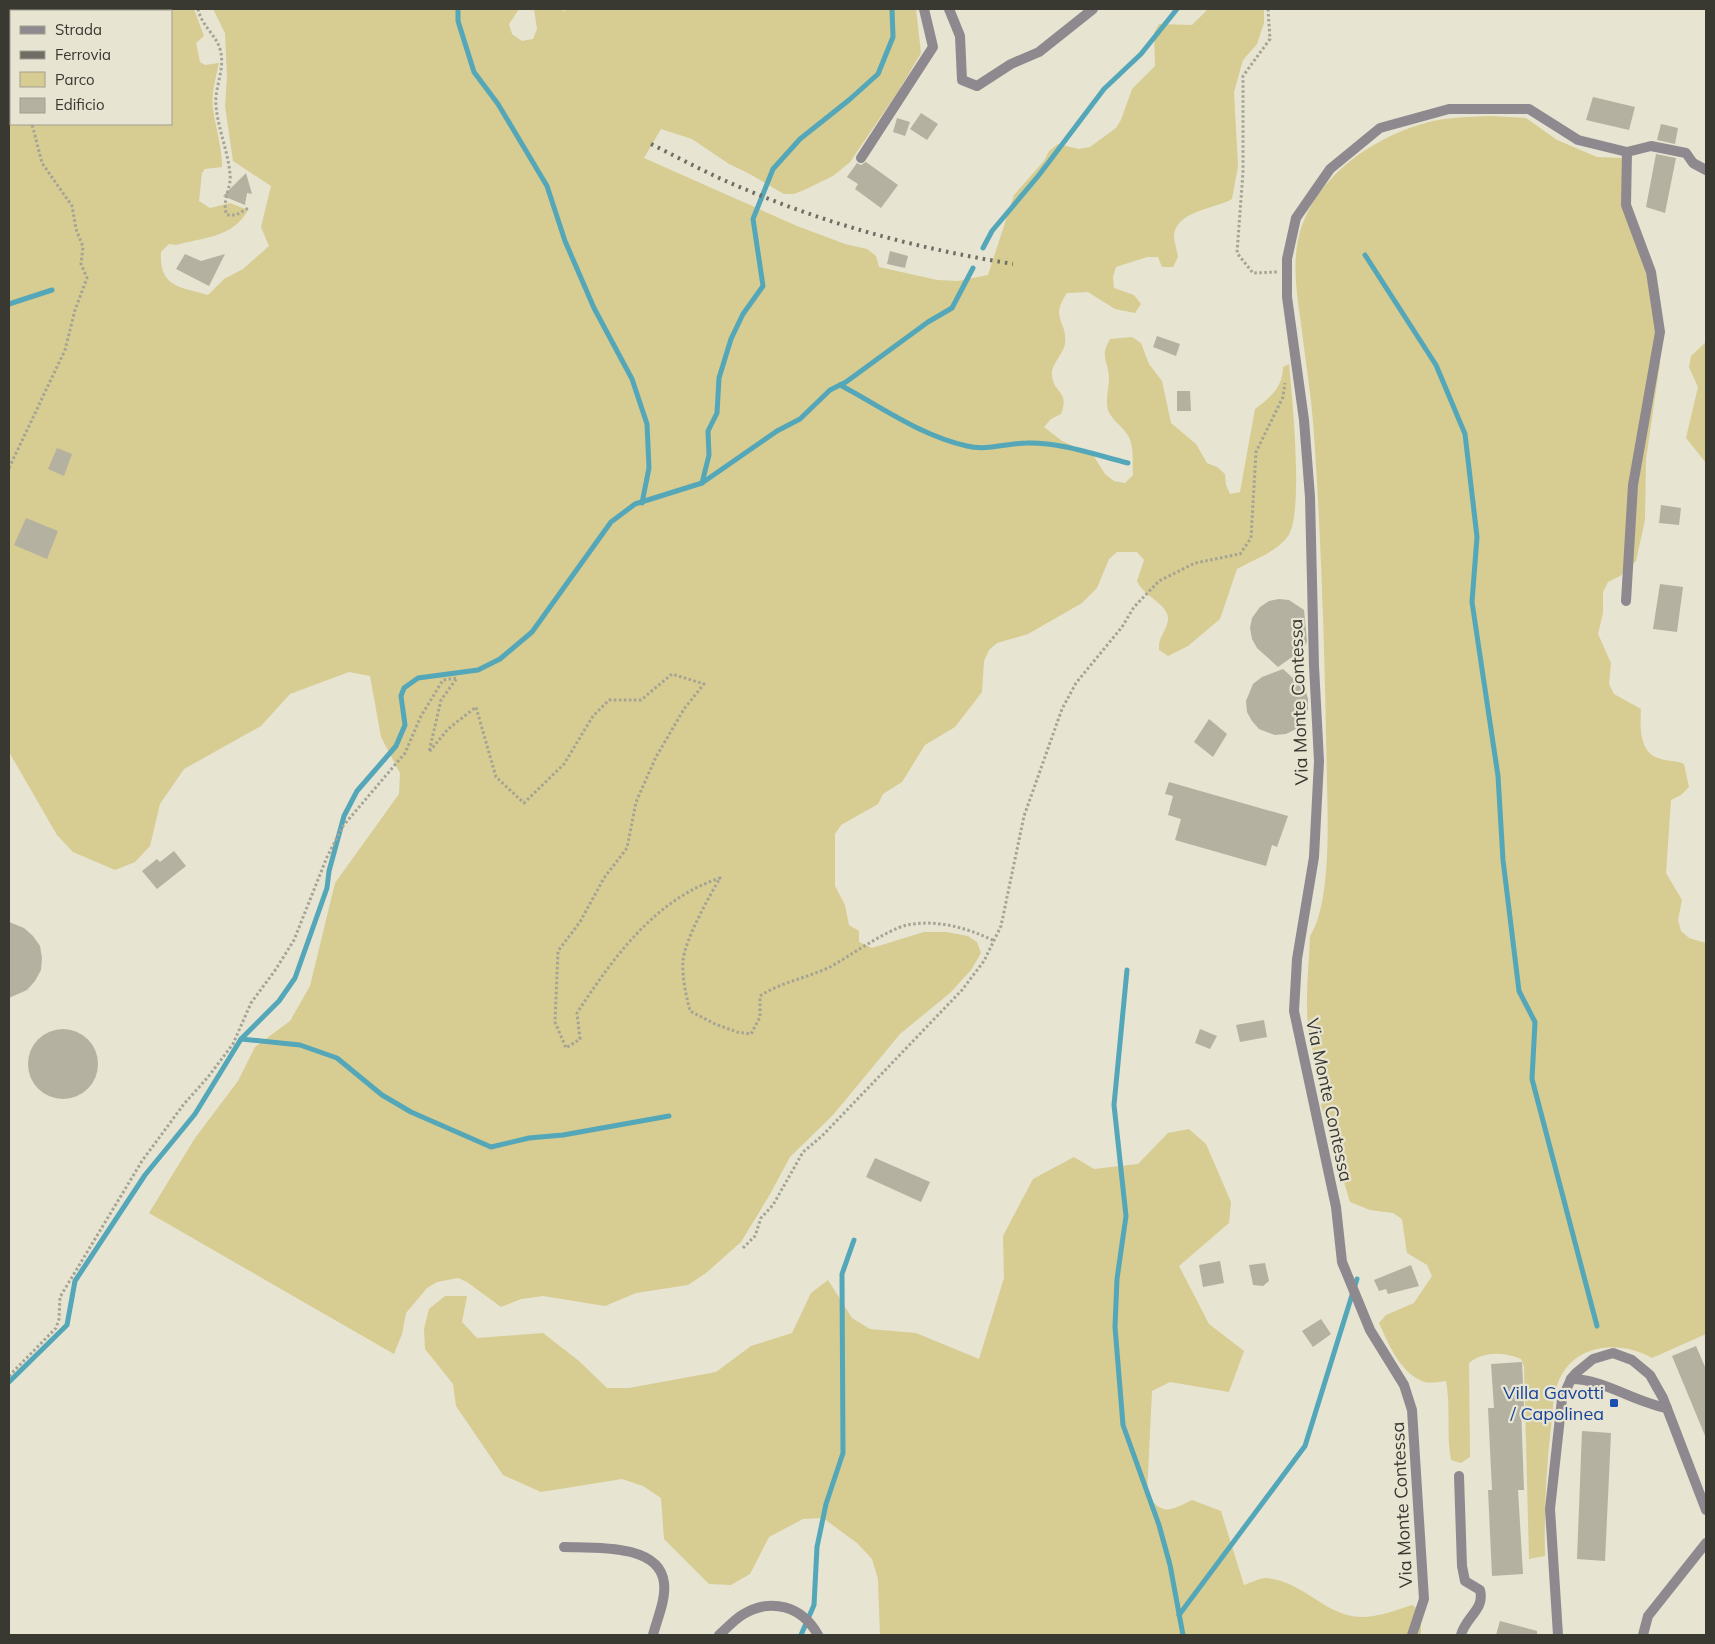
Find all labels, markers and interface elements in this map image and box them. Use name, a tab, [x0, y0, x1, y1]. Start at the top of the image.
legend	[10, 10, 172, 125]
text: Strada	[55, 20, 102, 39]
text: Ferrovia	[55, 45, 111, 64]
text: Parco	[55, 70, 95, 89]
text: Edificio	[55, 95, 105, 114]
street label: Via Monte Contessa	[1284, 618, 1313, 786]
street label: Via Monte Contessa	[1301, 1016, 1358, 1184]
place label: Villa Gavotti / Capolinea	[1503, 1381, 1604, 1425]
marker: Villa Gavotti / Capolinea	[1608, 1397, 1620, 1409]
street label: Via Monte Contessa	[1386, 1421, 1417, 1589]

